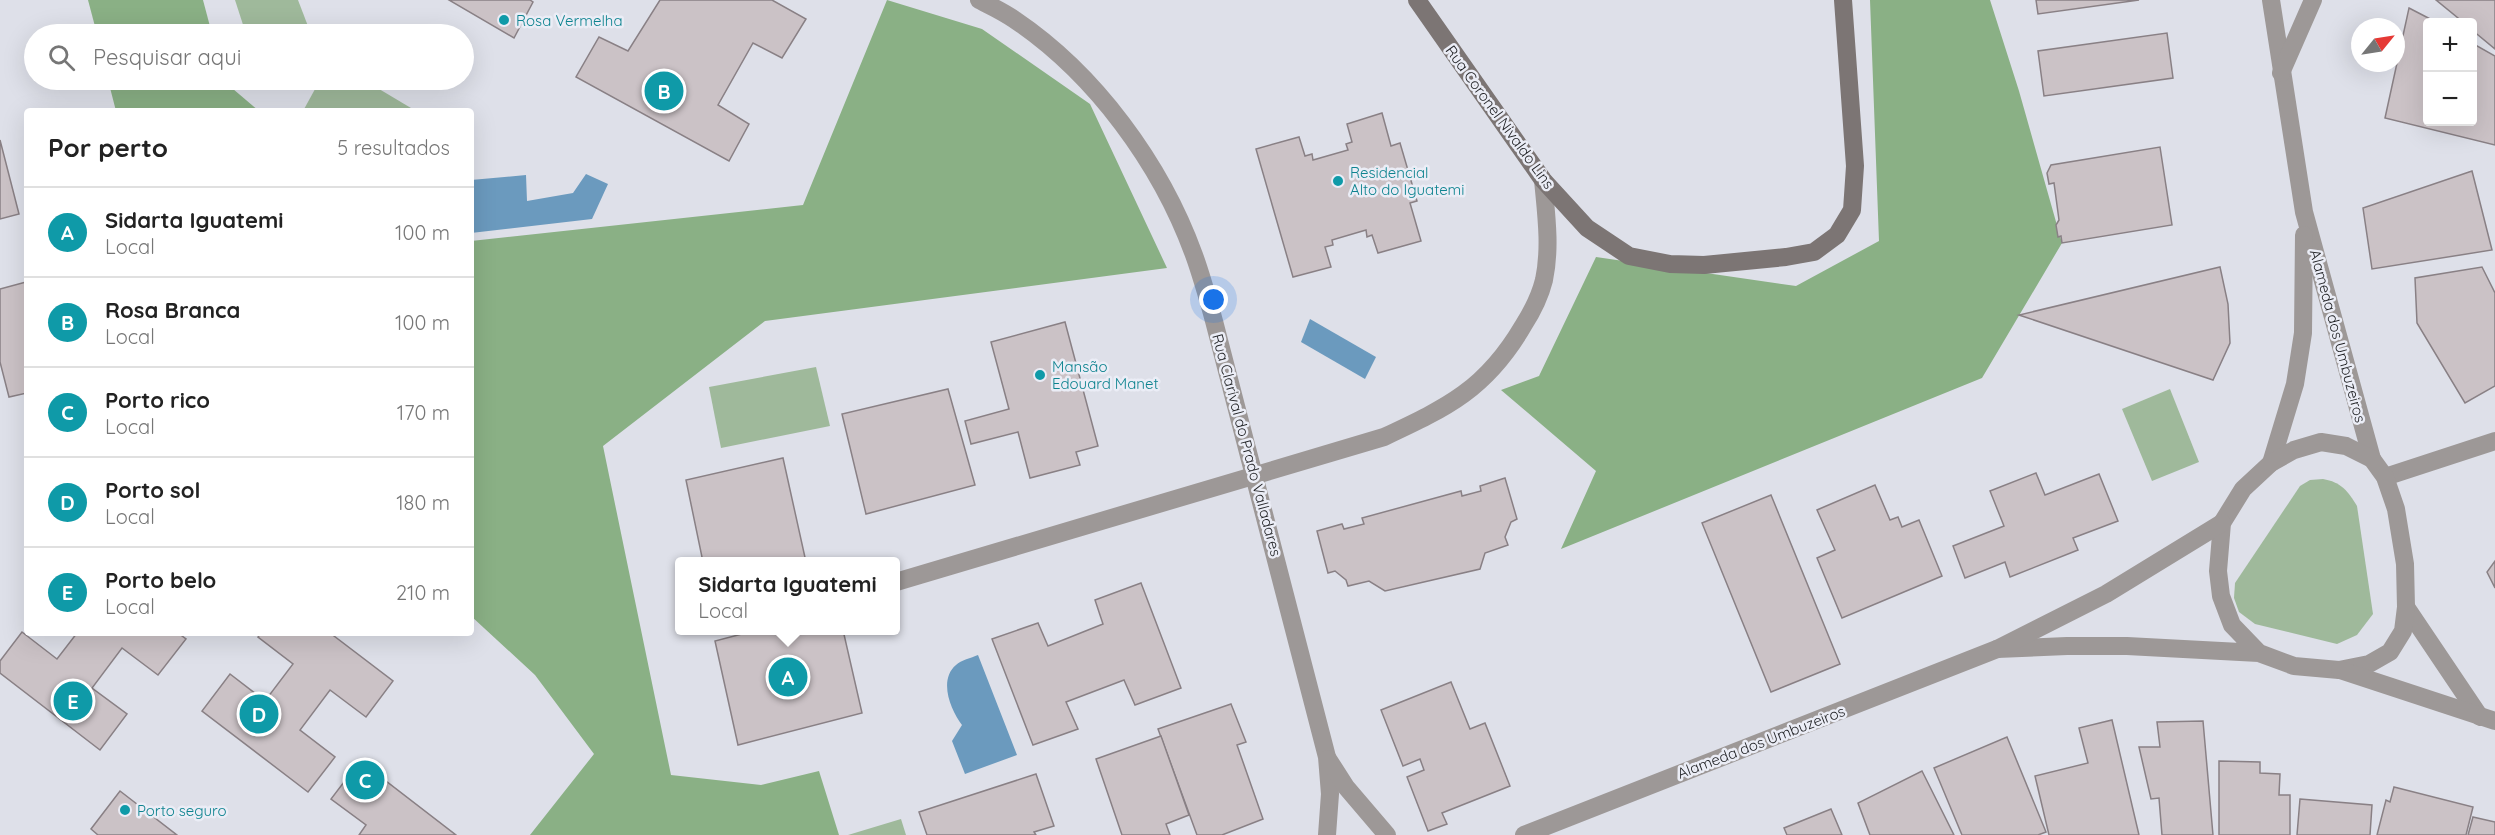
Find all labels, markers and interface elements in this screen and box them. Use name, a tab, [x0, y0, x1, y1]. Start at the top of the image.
place label: Rosa Vermelha	[516, 11, 622, 30]
marker: Rosa Vermelha	[497, 13, 511, 27]
north arrow	[2351, 18, 2405, 72]
map controls	[2423, 18, 2477, 126]
button: +	[2423, 18, 2477, 72]
search box	[24, 24, 474, 90]
icon: search	[45, 41, 78, 74]
street label: Rua Coronel Nivaldo Lins	[1441, 41, 1559, 193]
text: Pesquisar aqui	[93, 43, 241, 71]
pin: B	[644, 68, 684, 113]
button: −	[2423, 72, 2477, 126]
text: Por perto	[48, 131, 168, 164]
text: 5 resultados	[337, 135, 450, 160]
place label: Residencial Alto do Iguatemi	[1350, 163, 1465, 199]
marker: Residencial Alto do Iguatemi	[1331, 174, 1345, 188]
text: Sidarta Iguatemi	[105, 206, 283, 234]
text: A	[61, 220, 74, 245]
text: 100 m	[395, 220, 450, 245]
text: Local	[105, 234, 155, 259]
street label: Alameda dos Umbuzeiros	[2306, 247, 2370, 425]
your location	[1199, 285, 1228, 314]
text: Rosa Branca	[105, 296, 240, 324]
text: B	[61, 310, 74, 335]
text: 100 m	[395, 310, 450, 335]
text: Local	[105, 324, 155, 349]
street label: Rua Clarival do Prado Valladares	[1208, 332, 1286, 558]
place label: Mansão Edouard Manet	[1052, 357, 1159, 393]
marker: Mansão Edouard Manet	[1033, 368, 1047, 382]
text: Porto rico	[105, 386, 210, 414]
text: C	[61, 400, 74, 425]
text: 170 m	[397, 400, 450, 425]
text: Local	[105, 414, 155, 439]
text: Porto sol	[105, 476, 200, 504]
text: D	[60, 490, 75, 515]
text: 180 m	[396, 490, 450, 515]
text: Local	[105, 504, 155, 529]
popup	[675, 557, 900, 635]
text: Porto belo	[105, 566, 216, 594]
text: Sidarta Iguatemi	[698, 570, 877, 598]
text: E	[62, 580, 73, 605]
text: 210 m	[396, 580, 450, 605]
text: Local	[105, 594, 155, 619]
text: Local	[698, 598, 748, 623]
pin: A	[768, 654, 808, 700]
pin: E	[54, 678, 92, 724]
pin: D	[240, 692, 278, 736]
street label: Alameda dos Umbuzeiros	[1674, 701, 1848, 783]
pin: C	[346, 758, 385, 802]
place label: Porto seguro	[137, 801, 227, 820]
marker: Porto seguro	[118, 803, 132, 817]

